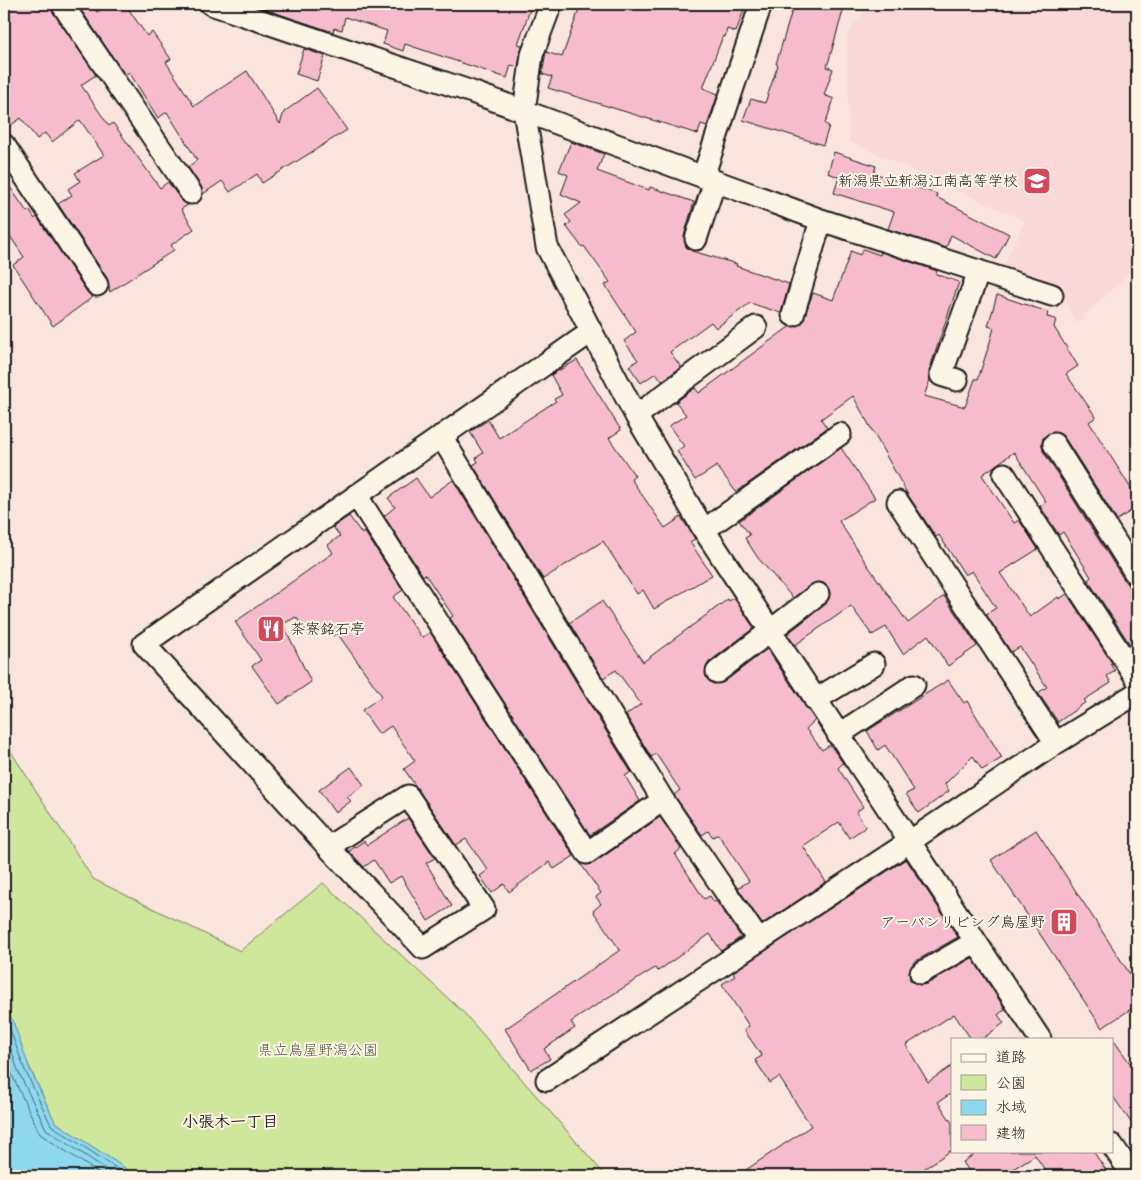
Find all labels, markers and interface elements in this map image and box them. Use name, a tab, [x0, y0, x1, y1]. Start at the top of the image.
school or university icon: 新潟県立新潟江南高等学校	[1022, 166, 1052, 196]
place label: 新潟県立新潟江南高等学校	[838, 172, 1018, 192]
restaurant icon: 茶寮銘石亭	[256, 614, 286, 644]
place label: 茶寮銘石亭	[290, 620, 365, 640]
building icon: アーバンリビング鳥屋野	[1049, 907, 1079, 937]
place label: アーバンリビング鳥屋野	[881, 913, 1045, 933]
legend	[951, 1038, 1114, 1152]
park label: 県立鳥屋野潟公園	[258, 1041, 378, 1061]
text: 道路	[996, 1048, 1026, 1068]
text: 公園	[996, 1074, 1026, 1094]
text: 水域	[996, 1098, 1026, 1118]
district label: 小張木一丁目	[182, 1112, 278, 1133]
text: 建物	[996, 1124, 1026, 1144]

